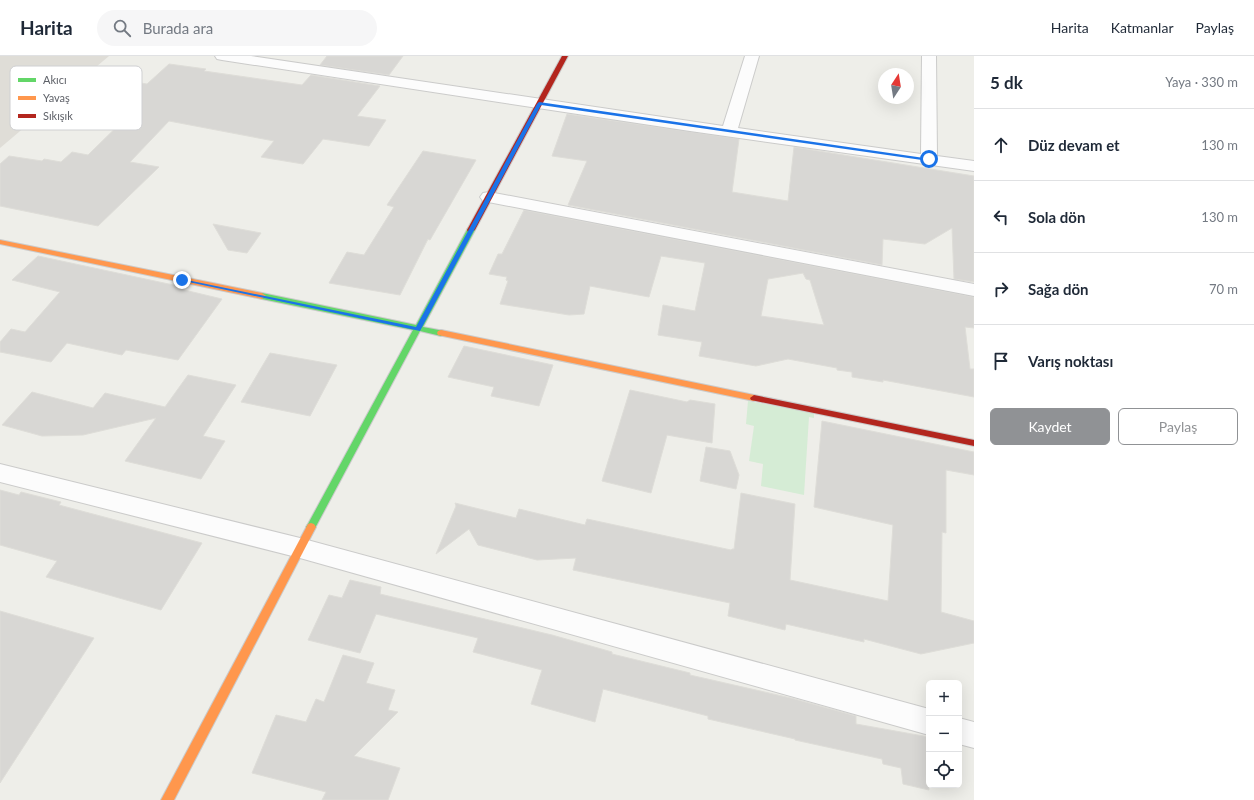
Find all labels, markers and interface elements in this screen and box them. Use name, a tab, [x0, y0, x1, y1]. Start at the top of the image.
search box	[97, 10, 377, 46]
text: Harita	[20, 16, 73, 39]
icon: search	[111, 17, 133, 39]
text: Burada ara	[143, 19, 213, 37]
text: Harita	[1051, 19, 1089, 36]
text: Katmanlar	[1111, 19, 1173, 36]
text: Paylaş	[1195, 19, 1234, 36]
legend	[10, 66, 142, 130]
north arrow	[878, 68, 914, 104]
text: 5 dk	[990, 72, 1023, 93]
text: Akıcı	[43, 73, 67, 86]
text: Yaya · 330 m	[1165, 74, 1238, 90]
text: Yavaş	[43, 91, 70, 104]
text: Sıkışık	[43, 109, 73, 122]
icon: ahead	[990, 134, 1012, 156]
text: Düz devam et	[1028, 136, 1120, 154]
text: 130 m	[1201, 137, 1238, 153]
route start	[920, 150, 938, 168]
icon: left	[990, 206, 1012, 228]
text: Sola dön	[1028, 208, 1085, 226]
text: 130 m	[1201, 209, 1238, 225]
route end	[173, 271, 191, 289]
icon: right	[990, 278, 1012, 300]
text: Sağa dön	[1028, 280, 1089, 298]
text: 70 m	[1209, 281, 1238, 297]
icon: arrive	[990, 350, 1012, 372]
text: Varış noktası	[1028, 352, 1113, 370]
button: Kaydet	[990, 408, 1110, 445]
button: Paylaş	[1118, 408, 1238, 445]
map controls	[926, 680, 962, 788]
button: +	[926, 680, 962, 716]
button: −	[926, 716, 962, 752]
button: locate	[926, 752, 962, 788]

